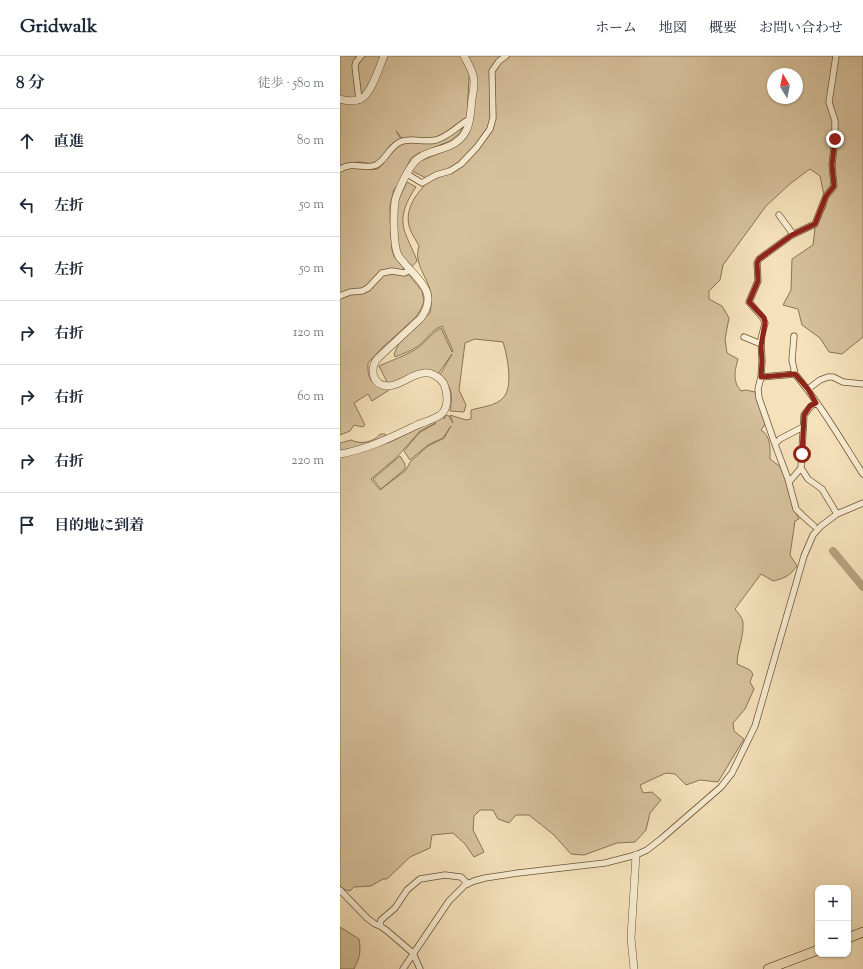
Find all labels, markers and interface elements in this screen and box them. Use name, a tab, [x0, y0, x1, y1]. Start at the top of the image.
text: Gridwalk	[20, 14, 97, 41]
text: ホーム	[595, 19, 637, 39]
text: 地図	[659, 19, 687, 39]
text: 概要	[709, 19, 737, 39]
text: お問い合わせ	[759, 19, 843, 39]
north arrow	[767, 68, 803, 104]
text: 8 分	[16, 72, 45, 96]
text: 徒歩 · 580 m	[258, 75, 324, 93]
icon: ahead	[16, 130, 38, 152]
route end	[826, 130, 844, 148]
text: 直進	[54, 132, 84, 153]
text: 80 m	[297, 132, 324, 150]
icon: left	[16, 194, 38, 216]
text: 左折	[54, 196, 84, 217]
text: 50 m	[299, 196, 324, 214]
icon: left	[16, 258, 38, 280]
text: 左折	[54, 260, 84, 281]
text: 50 m	[299, 260, 324, 278]
icon: right	[16, 322, 38, 344]
text: 右折	[54, 324, 84, 345]
text: 120 m	[293, 324, 324, 342]
icon: right	[16, 386, 38, 408]
text: 右折	[54, 388, 84, 409]
text: 60 m	[297, 388, 324, 406]
route start	[793, 445, 811, 463]
icon: right	[16, 450, 38, 472]
text: 右折	[54, 452, 84, 473]
text: 220 m	[291, 452, 324, 470]
icon: arrive	[16, 514, 38, 536]
text: 目的地に到着	[54, 516, 144, 537]
map controls	[815, 885, 851, 957]
button: +	[815, 885, 851, 921]
button: −	[815, 921, 851, 957]

